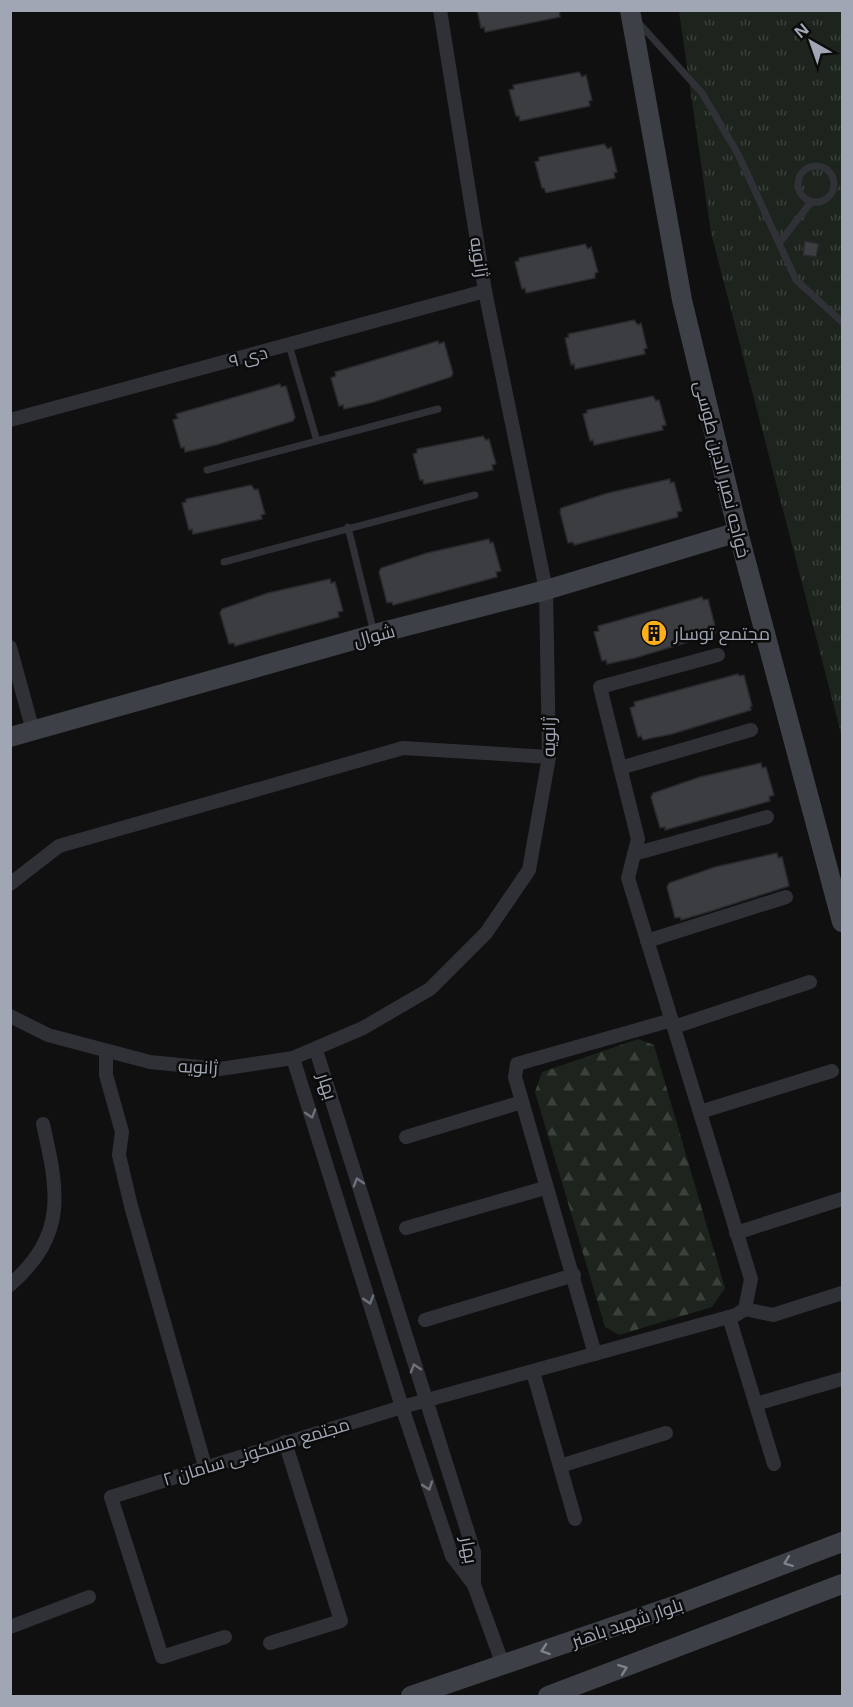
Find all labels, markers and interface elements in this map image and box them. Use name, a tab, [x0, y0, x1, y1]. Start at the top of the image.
north arrow	[781, 12, 841, 72]
text: N	[789, 18, 813, 43]
street label: ژانویه	[465, 235, 495, 279]
street label: ۹ دی	[226, 339, 270, 373]
street label: خواجه نصیر الدین طوسی	[689, 378, 757, 560]
street label: شوال	[351, 618, 397, 652]
building icon: مجتمع توسار	[639, 618, 669, 648]
place label: مجتمع توسار	[673, 621, 770, 646]
street label: ژانویه	[536, 717, 560, 757]
street label: ژانویه	[177, 1053, 219, 1079]
street label: بهار	[312, 1069, 344, 1102]
one-way arrow	[304, 1108, 316, 1119]
one-way arrow	[353, 1177, 365, 1188]
one-way arrow	[362, 1294, 374, 1305]
one-way arrow	[410, 1363, 422, 1374]
street label: مجتمع مسکونی سامان ۲	[160, 1411, 352, 1492]
one-way arrow	[421, 1480, 434, 1491]
street label: بهار	[456, 1534, 484, 1565]
one-way arrow	[783, 1555, 794, 1568]
street label: بلوار شهید باهنر	[567, 1592, 686, 1653]
one-way arrow	[540, 1643, 551, 1656]
one-way arrow	[617, 1664, 628, 1676]

